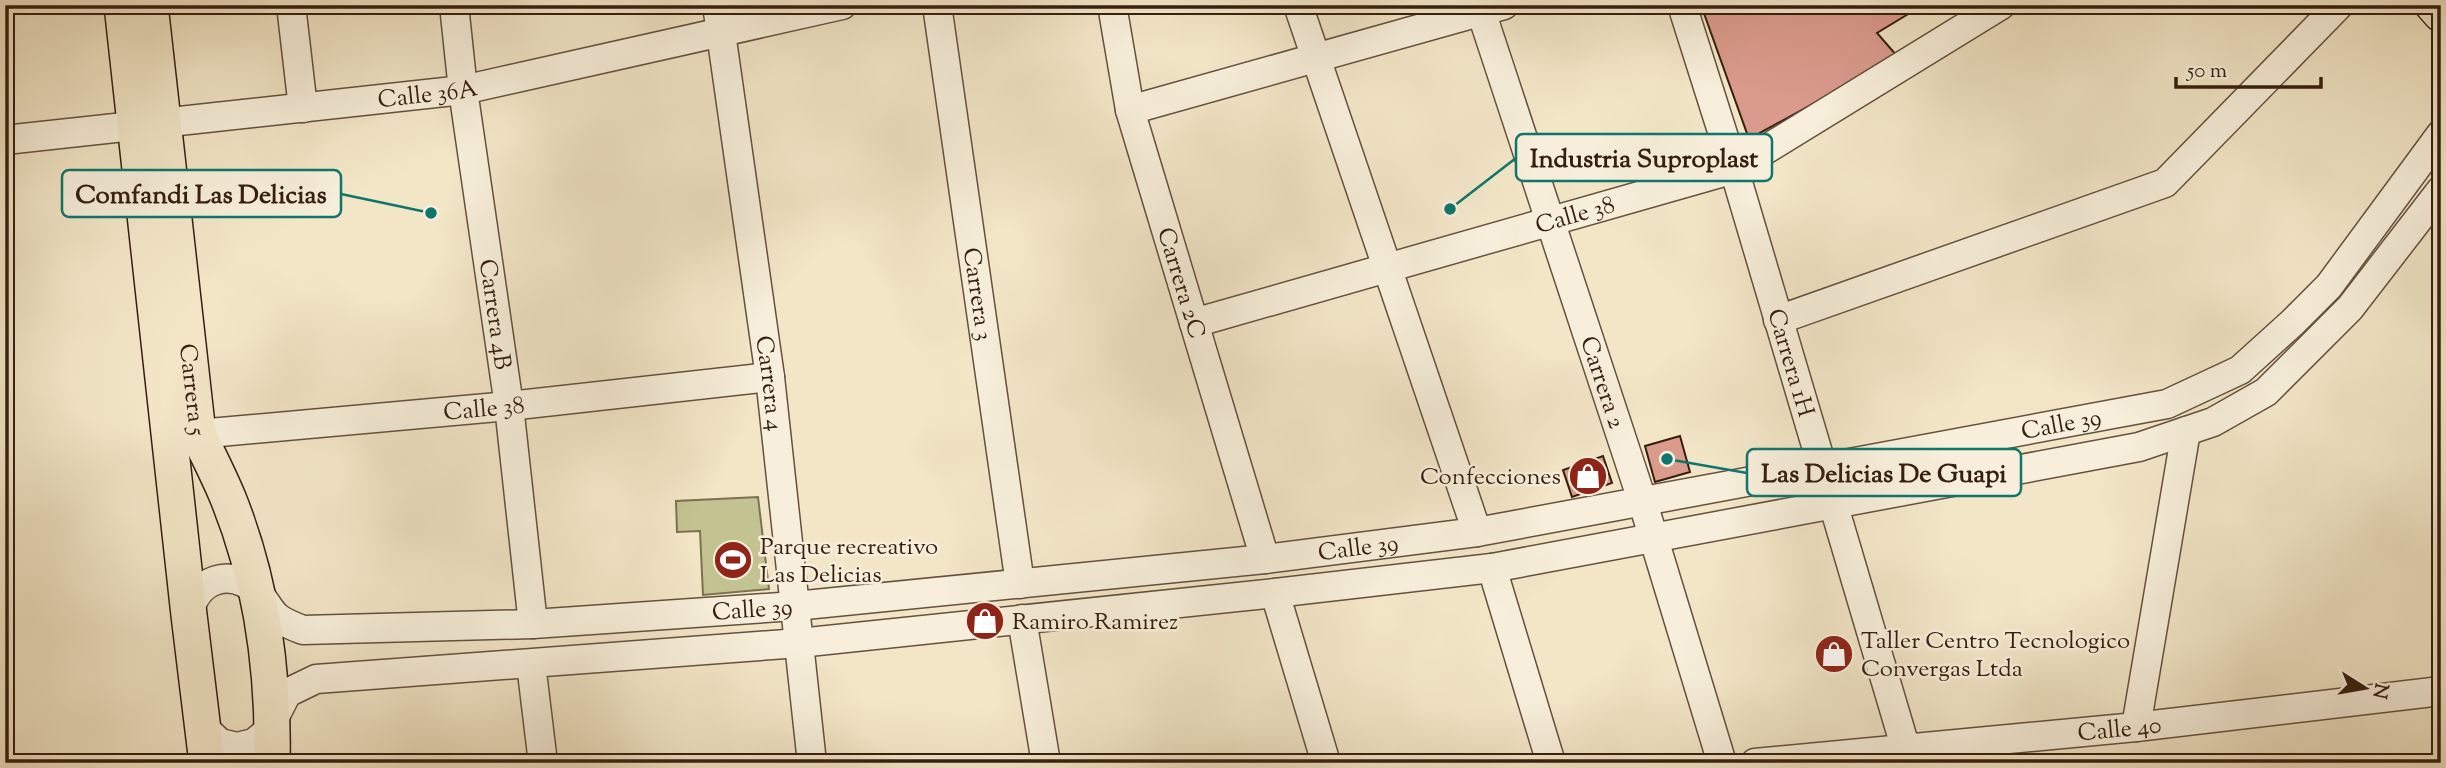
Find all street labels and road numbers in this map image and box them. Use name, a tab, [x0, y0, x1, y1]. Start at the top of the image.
street label: Calle 36A	[376, 72, 482, 118]
street label: Calle 38	[1532, 189, 1619, 244]
street label: Carrera 2C	[1147, 224, 1213, 343]
street label: Carrera 3	[953, 245, 1000, 343]
street label: Carrera 4B	[469, 257, 518, 372]
street label: Carrera 1H	[1757, 305, 1822, 421]
street label: Carrera 2	[1570, 332, 1632, 433]
street label: Carrera 4	[745, 333, 791, 433]
street label: Carrera 5	[169, 342, 213, 438]
street label: Calle 38	[442, 389, 526, 431]
street label: Calle 39	[2019, 402, 2104, 450]
street label: Calle 39	[1316, 527, 1400, 571]
street label: Calle 39	[711, 591, 794, 631]
street label: Calle 40	[2076, 709, 2163, 751]

